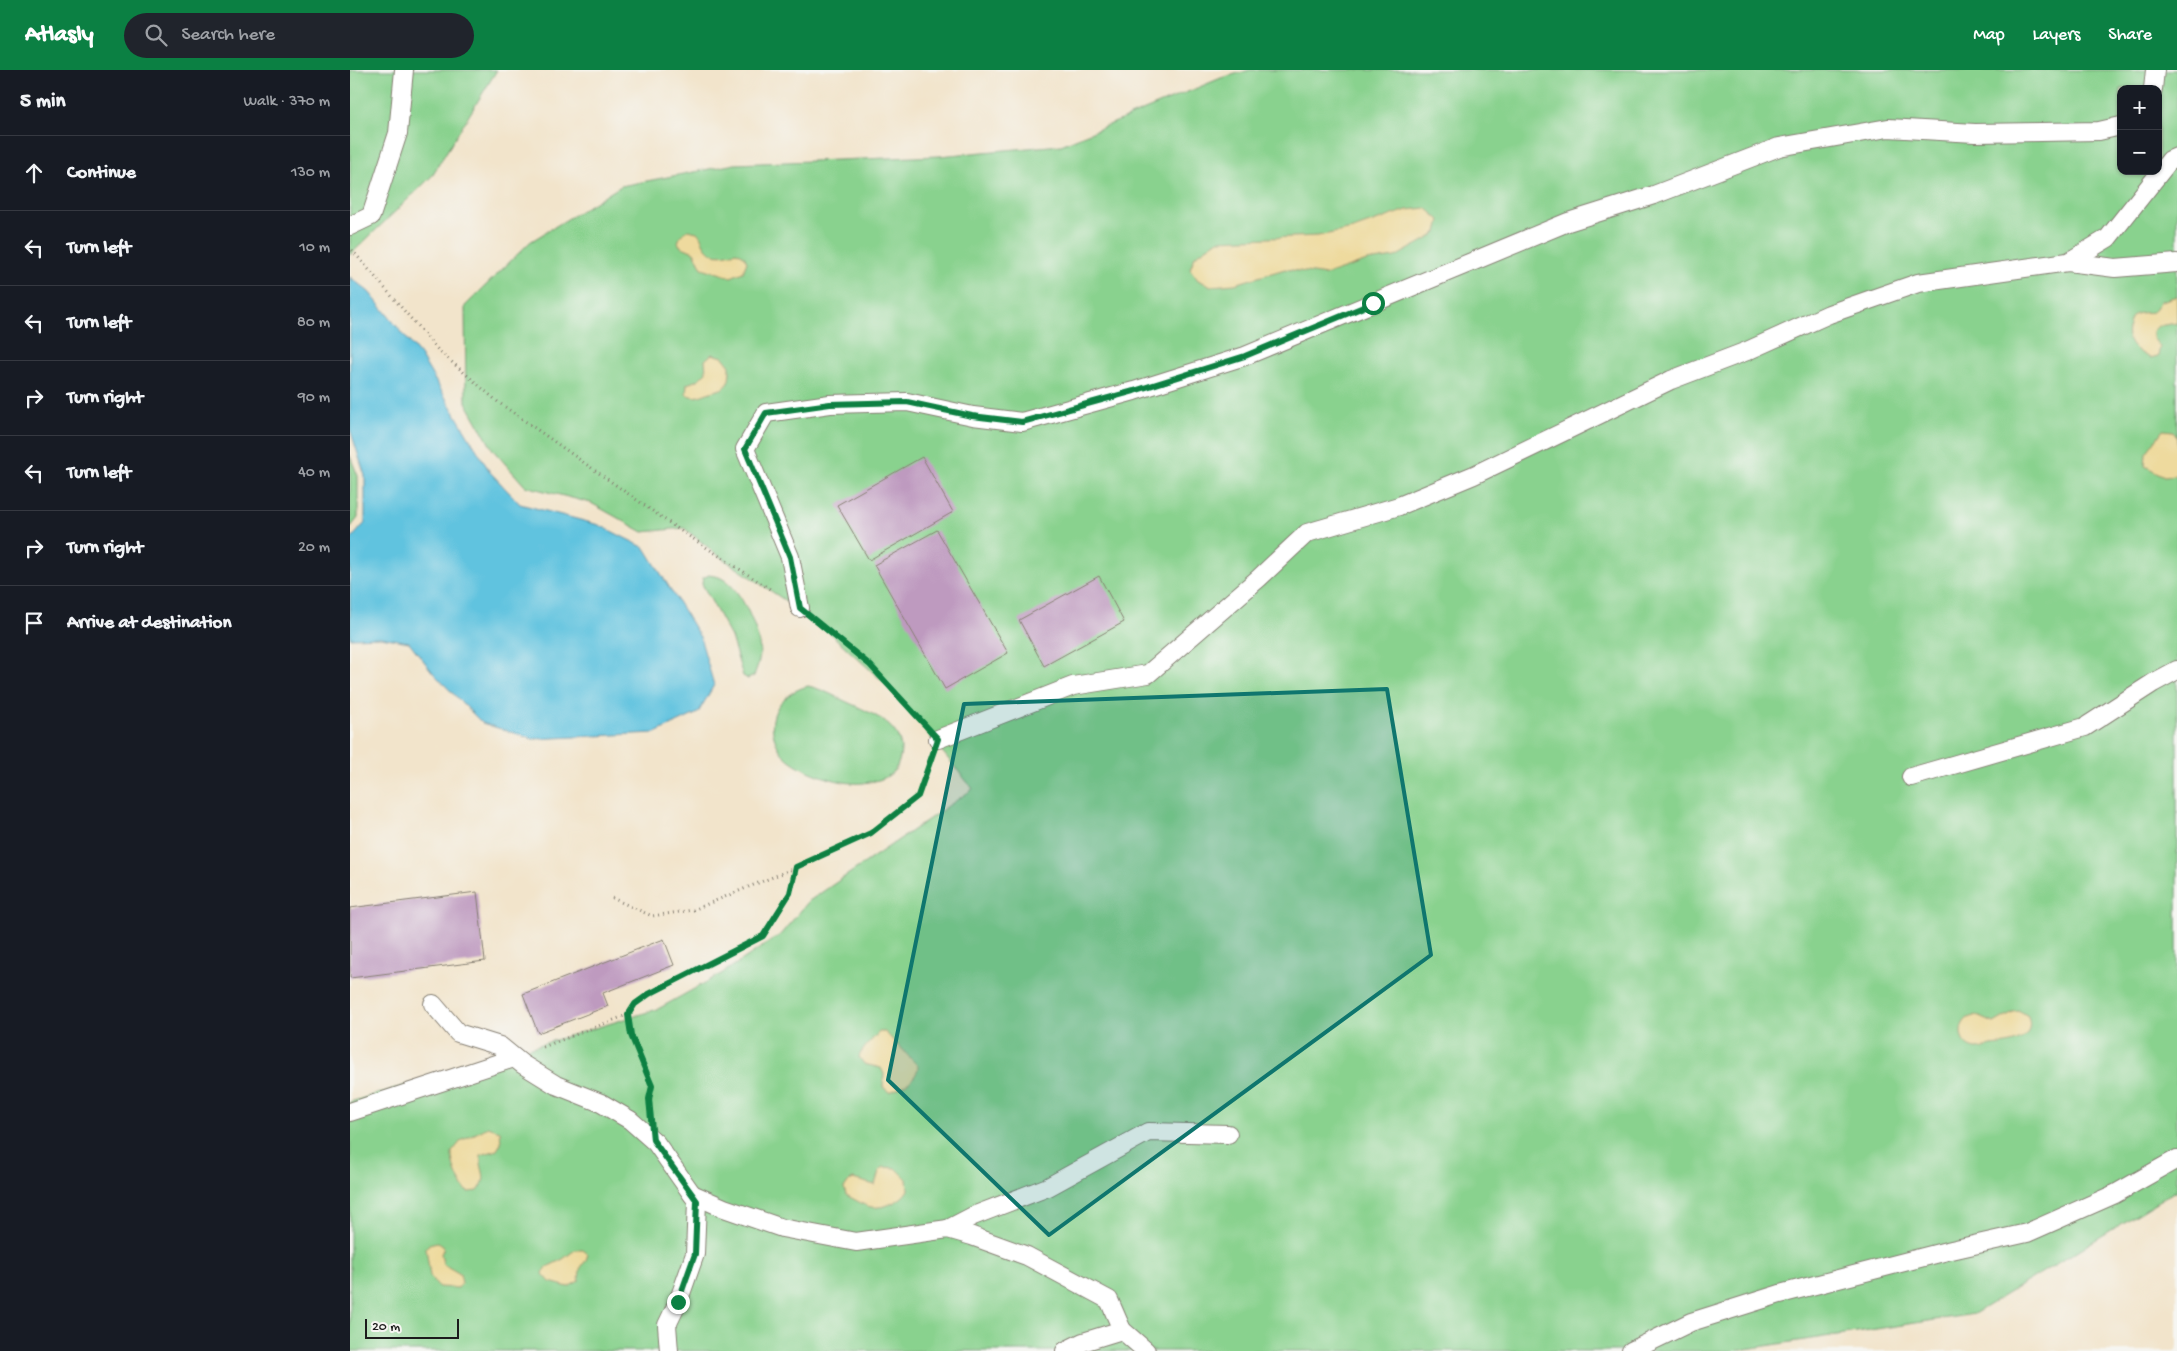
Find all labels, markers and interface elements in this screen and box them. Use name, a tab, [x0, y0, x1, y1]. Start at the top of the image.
search box	[124, 13, 474, 58]
text: Atlasly	[25, 21, 94, 50]
icon: search	[142, 21, 170, 49]
text: Search here	[182, 24, 275, 47]
text: Map	[1973, 25, 2005, 46]
text: Layers	[2033, 25, 2080, 46]
text: Share	[2108, 25, 2152, 46]
map controls	[2117, 85, 2162, 175]
button: +	[2117, 85, 2162, 130]
text: 5 min	[20, 90, 65, 115]
text: Walk · 370 m	[243, 93, 330, 112]
button: −	[2117, 130, 2162, 175]
icon: ahead	[20, 159, 48, 187]
text: Continue	[67, 162, 136, 185]
text: 130 m	[291, 164, 330, 183]
icon: left	[20, 234, 48, 262]
text: Turn left	[67, 237, 131, 260]
text: 10 m	[299, 239, 330, 258]
route start	[1362, 292, 1385, 315]
icon: left	[20, 309, 48, 337]
text: Turn left	[67, 312, 131, 335]
text: 80 m	[297, 314, 330, 333]
icon: right	[20, 384, 48, 412]
text: Turn right	[67, 387, 143, 410]
text: 90 m	[298, 389, 330, 408]
icon: left	[20, 459, 48, 487]
text: Turn left	[67, 462, 131, 485]
text: 40 m	[298, 464, 330, 483]
icon: right	[20, 534, 48, 562]
text: Turn right	[67, 537, 143, 560]
text: 20 m	[298, 539, 330, 558]
icon: arrive	[20, 609, 48, 637]
text: Arrive at destination	[67, 612, 231, 635]
route end	[667, 1291, 690, 1314]
scale bar	[365, 1316, 459, 1339]
text: 20 m	[372, 1319, 400, 1336]

